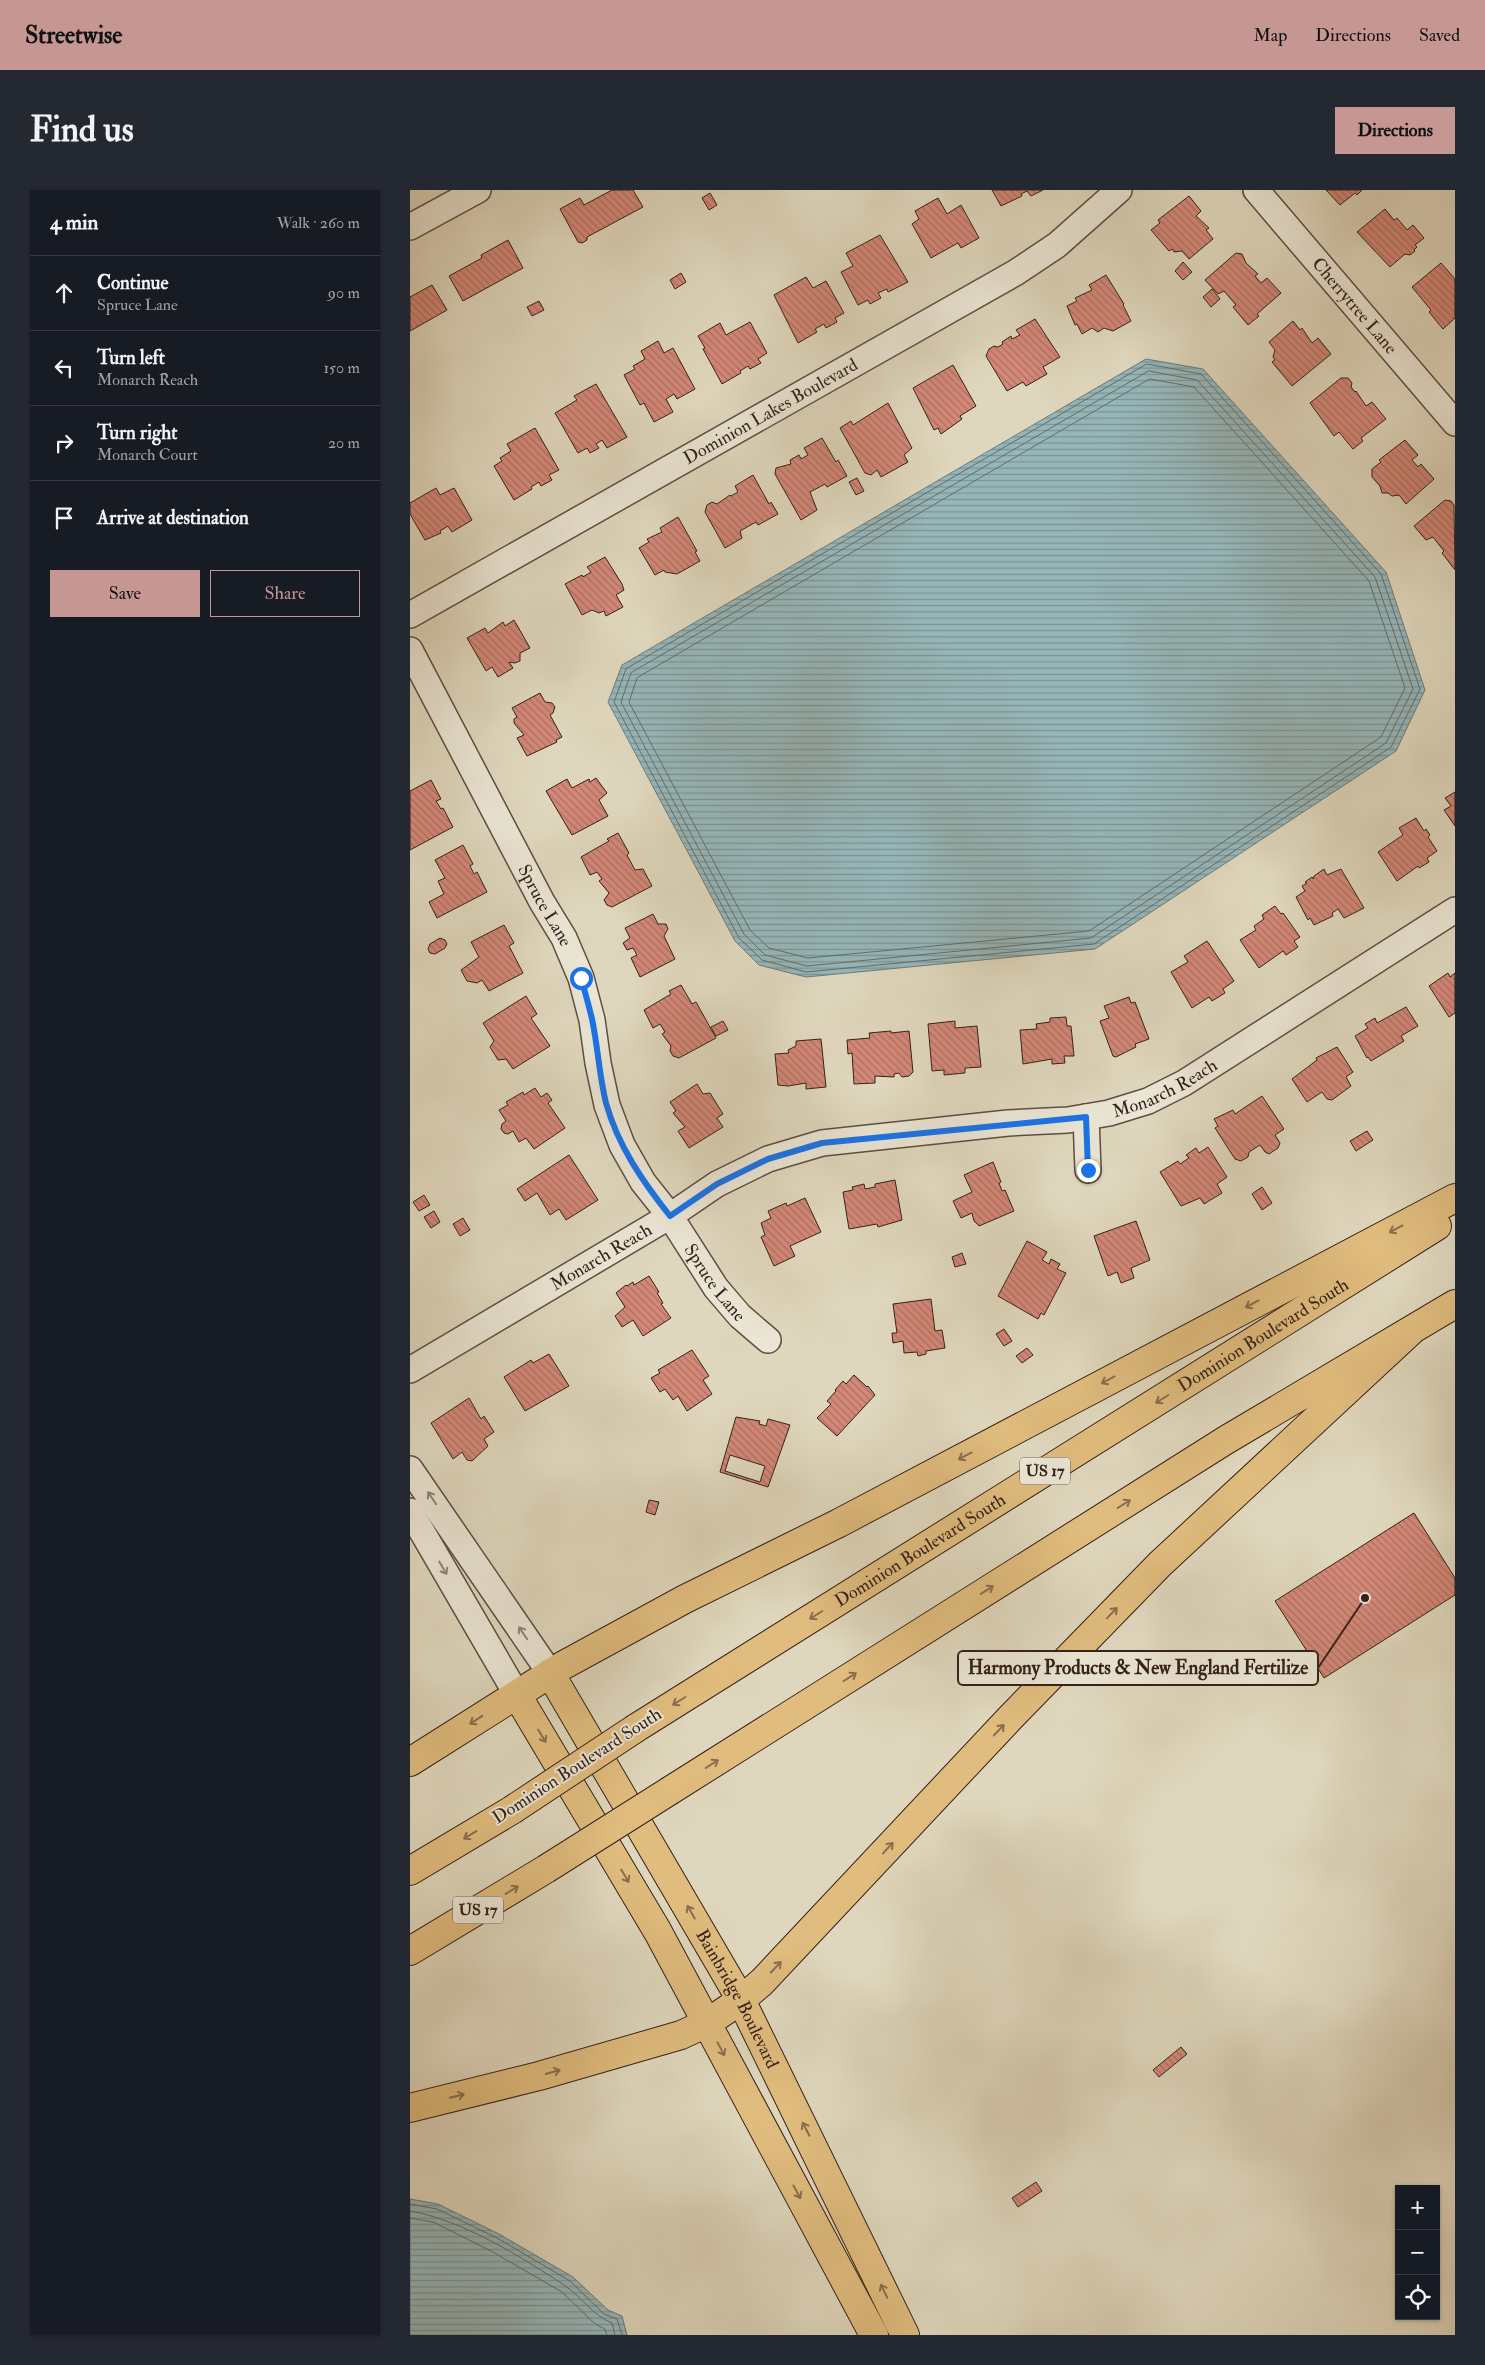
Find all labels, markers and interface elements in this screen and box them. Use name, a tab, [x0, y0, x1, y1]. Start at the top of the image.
text: Streetwise	[25, 20, 122, 51]
text: Map	[1254, 24, 1287, 47]
text: Directions	[1315, 24, 1391, 47]
text: Saved	[1419, 24, 1460, 47]
button: Directions	[1335, 107, 1455, 154]
text: Find us	[30, 108, 134, 152]
text: 4 min	[50, 209, 98, 236]
text: Walk · 260 m	[277, 213, 360, 233]
street label: Cherrytree Lane	[1307, 252, 1403, 359]
text: Continue	[97, 271, 168, 295]
icon: ahead	[50, 279, 78, 307]
text: 90 m	[328, 283, 360, 303]
text: Spruce Lane	[97, 295, 178, 315]
text: Turn left	[97, 346, 165, 370]
street label: Dominion Lakes Boulevard	[679, 353, 862, 470]
icon: left	[50, 354, 78, 382]
text: 150 m	[323, 358, 360, 378]
text: Monarch Reach	[97, 370, 198, 390]
text: Turn right	[97, 421, 177, 445]
icon: right	[50, 429, 78, 457]
text: 20 m	[328, 433, 360, 453]
text: Monarch Court	[97, 445, 198, 465]
icon: arrive	[50, 504, 78, 532]
text: Arrive at destination	[97, 506, 249, 530]
button: Save	[50, 570, 200, 617]
button: Share	[210, 570, 360, 617]
street label: Spruce Lane	[513, 860, 578, 950]
route start	[570, 967, 593, 990]
street label: Monarch Reach	[1110, 1053, 1222, 1123]
route end	[1077, 1159, 1100, 1182]
street label: Monarch Reach	[546, 1218, 656, 1296]
one-way arrow	[1389, 1225, 1404, 1234]
street label: Spruce Lane	[679, 1239, 751, 1327]
street label: Dominion Boulevard South	[1173, 1273, 1353, 1397]
one-way arrow	[1245, 1300, 1260, 1309]
one-way arrow	[1101, 1375, 1116, 1385]
one-way arrow	[1155, 1394, 1169, 1404]
one-way arrow	[957, 1451, 972, 1461]
road number: US 17	[1020, 1458, 1070, 1484]
street label: Dominion Boulevard South	[830, 1488, 1010, 1612]
one-way arrow	[427, 1491, 437, 1505]
one-way arrow	[1117, 1498, 1131, 1508]
one-way arrow	[438, 1561, 448, 1576]
one-way arrow	[980, 1585, 994, 1596]
one-way arrow	[1106, 1607, 1118, 1620]
one-way arrow	[810, 1610, 824, 1620]
one-way arrow	[518, 1626, 528, 1640]
callout: Harmony Products & New England Fertilize	[958, 1651, 1318, 1685]
text: Harmony Products & New England Fertilize	[968, 1656, 1308, 1681]
one-way arrow	[842, 1672, 856, 1682]
one-way arrow	[672, 1697, 686, 1707]
street label: Dominion Boulevard South	[488, 1702, 666, 1829]
one-way arrow	[469, 1716, 483, 1726]
one-way arrow	[993, 1724, 1005, 1736]
one-way arrow	[537, 1729, 547, 1743]
one-way arrow	[705, 1758, 719, 1768]
one-way arrow	[464, 1830, 478, 1840]
one-way arrow	[882, 1842, 894, 1855]
one-way arrow	[620, 1869, 630, 1884]
one-way arrow	[504, 1884, 518, 1894]
road number: US 17	[453, 1896, 503, 1924]
one-way arrow	[686, 1905, 696, 1920]
street label: Bainbridge Boulevard	[691, 1925, 784, 2072]
one-way arrow	[770, 1960, 782, 1973]
one-way arrow	[716, 2041, 726, 2056]
one-way arrow	[545, 2066, 561, 2076]
one-way arrow	[449, 2091, 465, 2100]
one-way arrow	[800, 2122, 810, 2137]
one-way arrow	[793, 2184, 802, 2199]
map controls	[1395, 2185, 1440, 2320]
button: +	[1395, 2185, 1440, 2230]
button: −	[1395, 2230, 1440, 2275]
button: locate	[1395, 2275, 1440, 2320]
one-way arrow	[879, 2284, 889, 2299]

